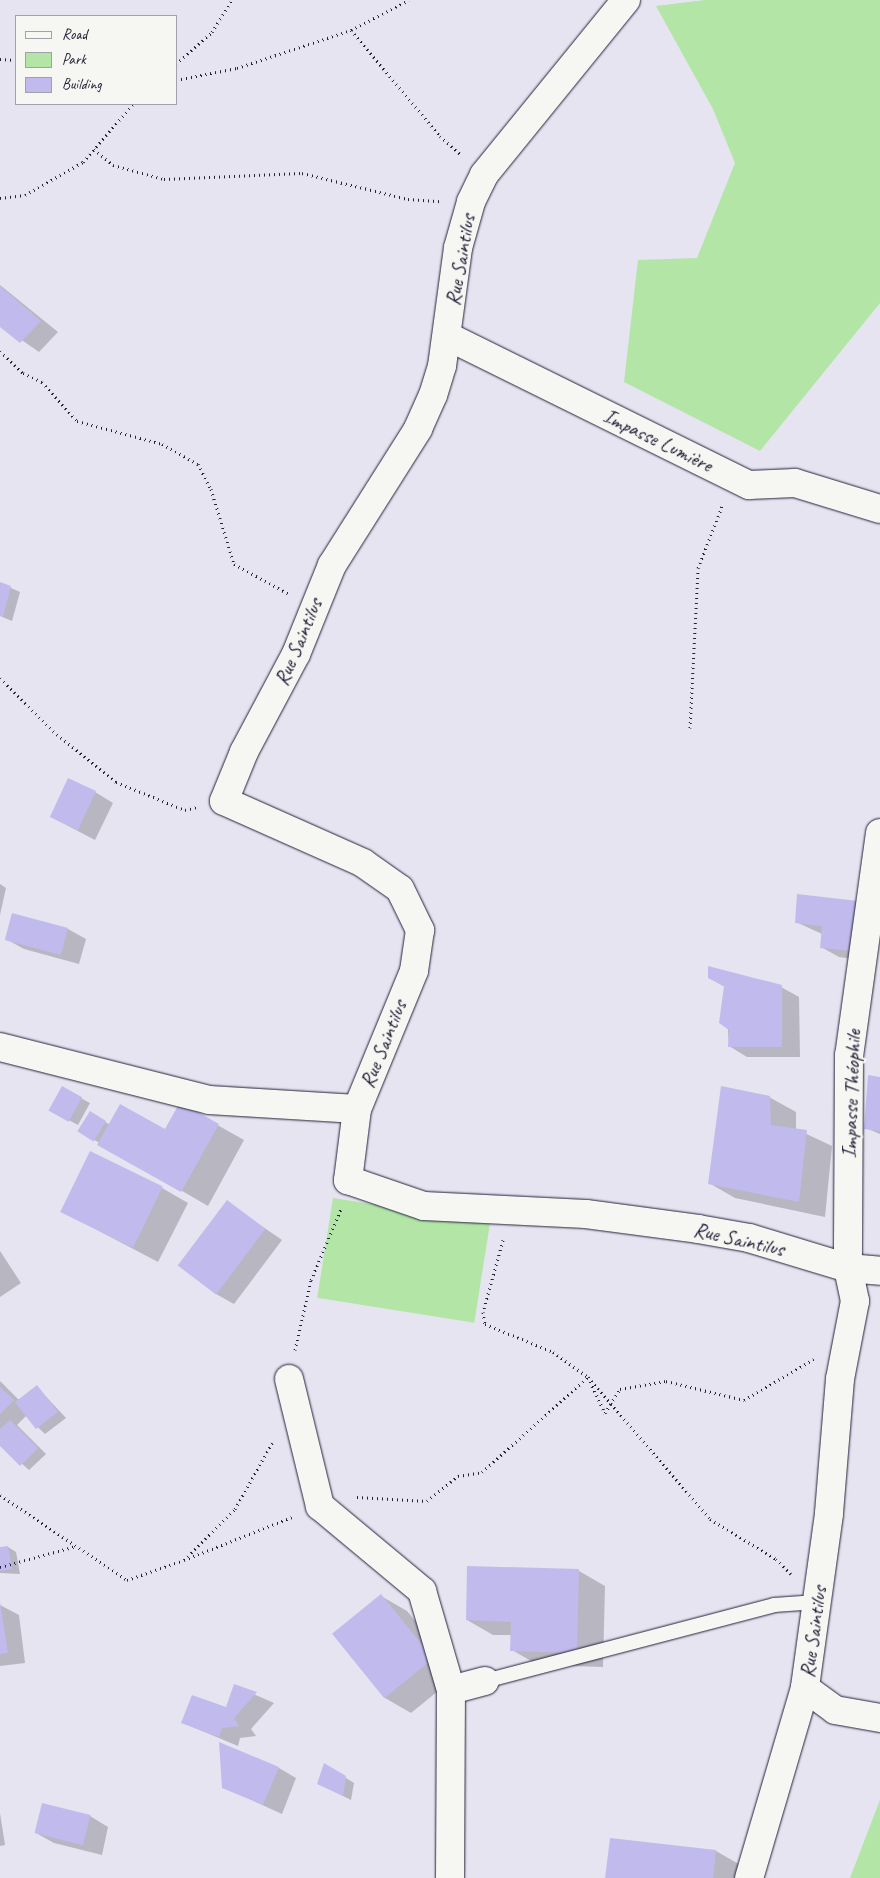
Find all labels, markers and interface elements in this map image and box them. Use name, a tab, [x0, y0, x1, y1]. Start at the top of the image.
legend	[15, 15, 178, 105]
text: Road	[62, 25, 87, 44]
text: Park	[62, 50, 86, 69]
text: Building	[62, 75, 101, 94]
street label: Rue Saintilus	[440, 212, 480, 308]
street label: Impasse Lumière	[600, 403, 716, 477]
street label: Rue Saintilus	[268, 595, 328, 689]
street label: Rue Saintilus	[354, 997, 412, 1091]
street label: Impasse Théophile	[836, 1029, 866, 1159]
street label: Rue Saintilus	[691, 1216, 787, 1262]
street label: Rue Saintilus	[794, 1585, 832, 1679]

